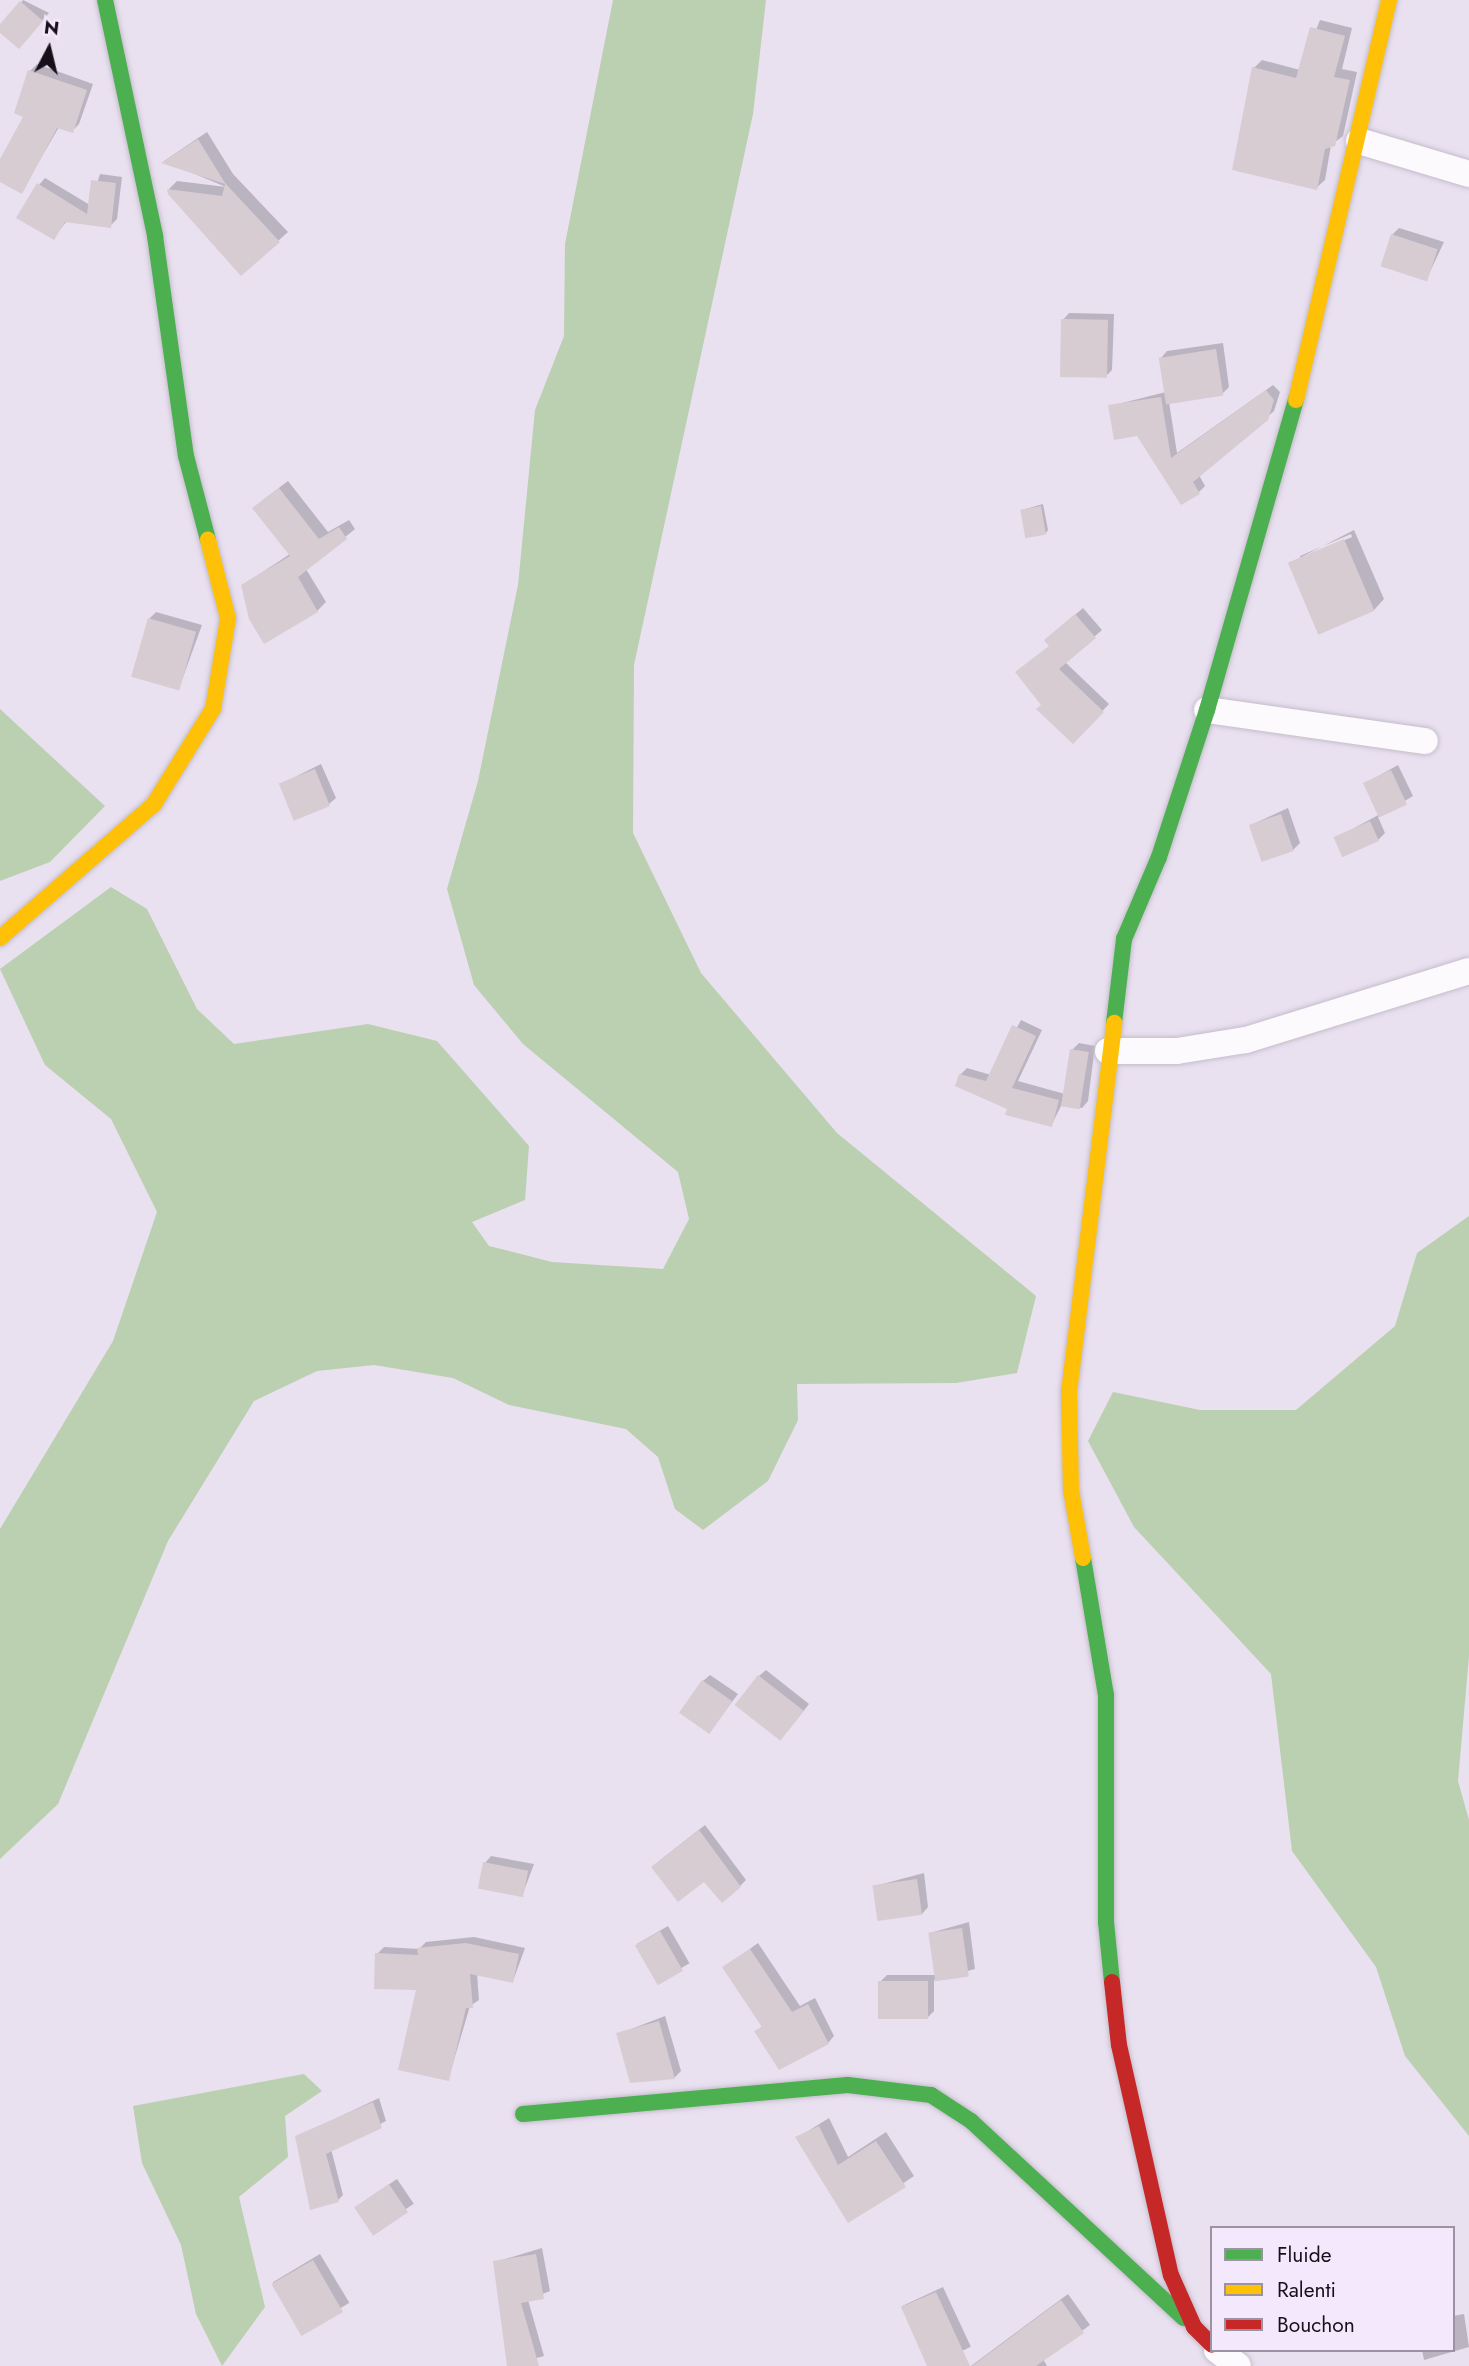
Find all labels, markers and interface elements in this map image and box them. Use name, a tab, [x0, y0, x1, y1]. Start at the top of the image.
text: N	[42, 13, 61, 42]
north arrow	[14, 14, 84, 84]
legend	[1210, 2226, 1455, 2352]
text: Fluide	[1277, 2240, 1332, 2270]
text: Ralenti	[1277, 2275, 1336, 2305]
text: Bouchon	[1277, 2310, 1355, 2340]

